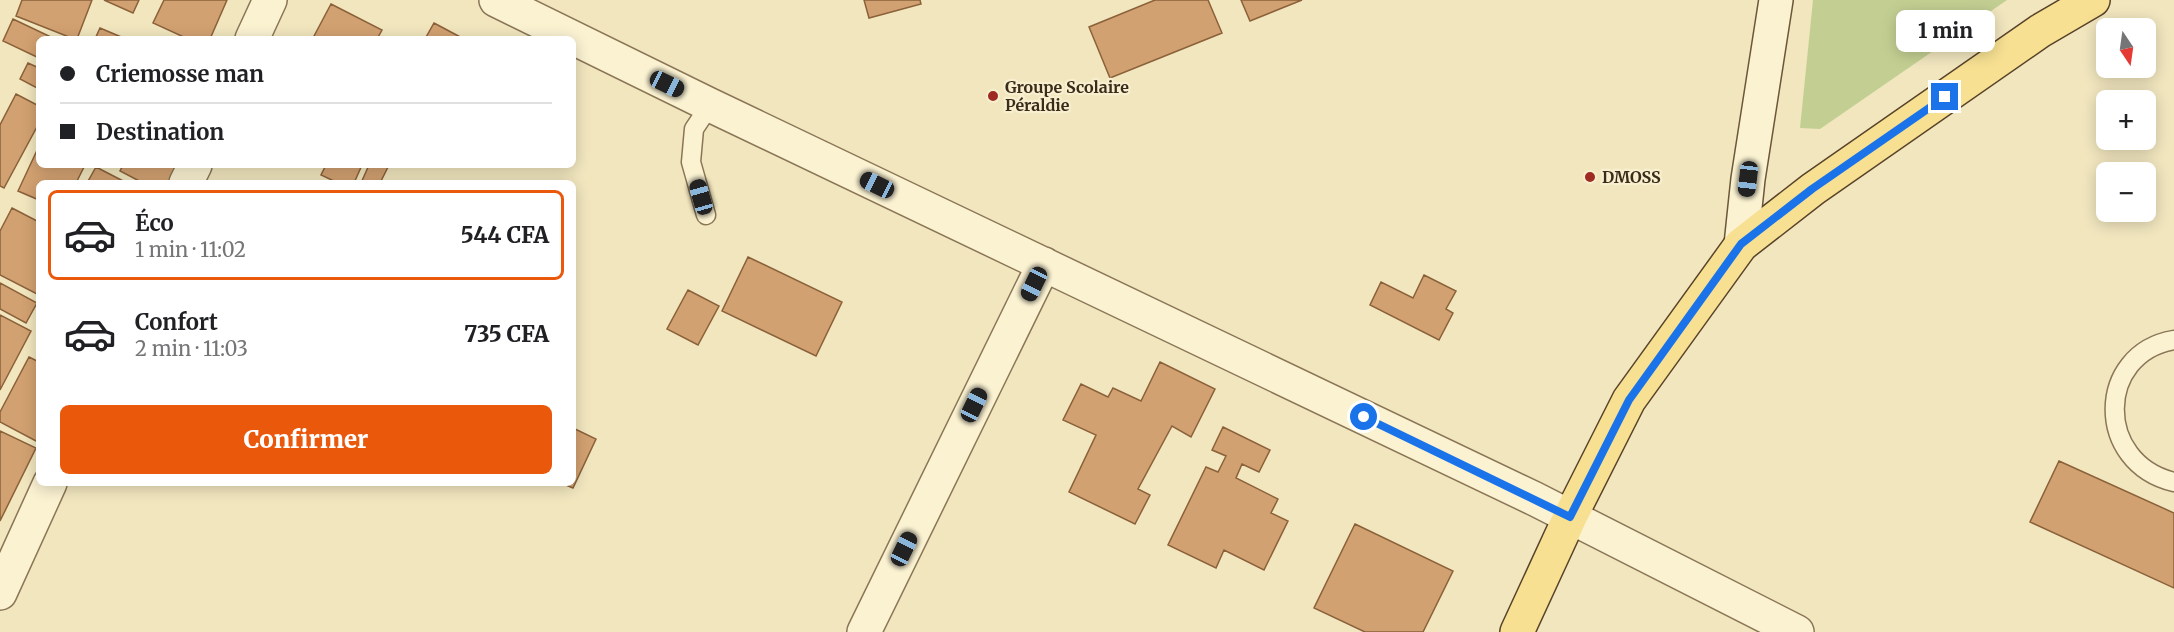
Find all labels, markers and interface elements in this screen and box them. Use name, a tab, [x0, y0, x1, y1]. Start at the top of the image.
callout: 1 min	[1896, 10, 1994, 52]
text: 1 min	[1918, 18, 1973, 43]
north arrow	[2096, 18, 2156, 78]
map controls	[2096, 18, 2156, 222]
text: Criemosse man	[96, 60, 264, 88]
car	[647, 68, 687, 100]
place label: Groupe Scolaire Péraldie	[1005, 77, 1129, 115]
route end	[1931, 83, 1958, 110]
marker: Groupe Scolaire Péraldie	[986, 89, 1000, 103]
button: +	[2096, 90, 2156, 150]
text: Destination	[96, 118, 224, 146]
car	[1737, 160, 1759, 198]
button: −	[2096, 162, 2156, 222]
place label: DMOSS	[1602, 167, 1661, 187]
car	[857, 169, 897, 201]
marker: DMOSS	[1583, 170, 1597, 184]
car	[687, 177, 715, 217]
icon: car	[63, 208, 117, 262]
text: Éco	[135, 209, 174, 237]
text: 544 CFA	[461, 221, 549, 249]
text: 1 min · 11:02	[135, 237, 246, 262]
car	[1018, 264, 1050, 304]
icon: car	[63, 307, 117, 361]
text: Confort	[135, 308, 218, 336]
text: 735 CFA	[464, 320, 549, 348]
text: 2 min · 11:03	[135, 336, 248, 361]
car	[958, 385, 990, 425]
route start	[1350, 403, 1377, 430]
button: Confirmer	[60, 405, 552, 474]
car	[888, 529, 920, 569]

